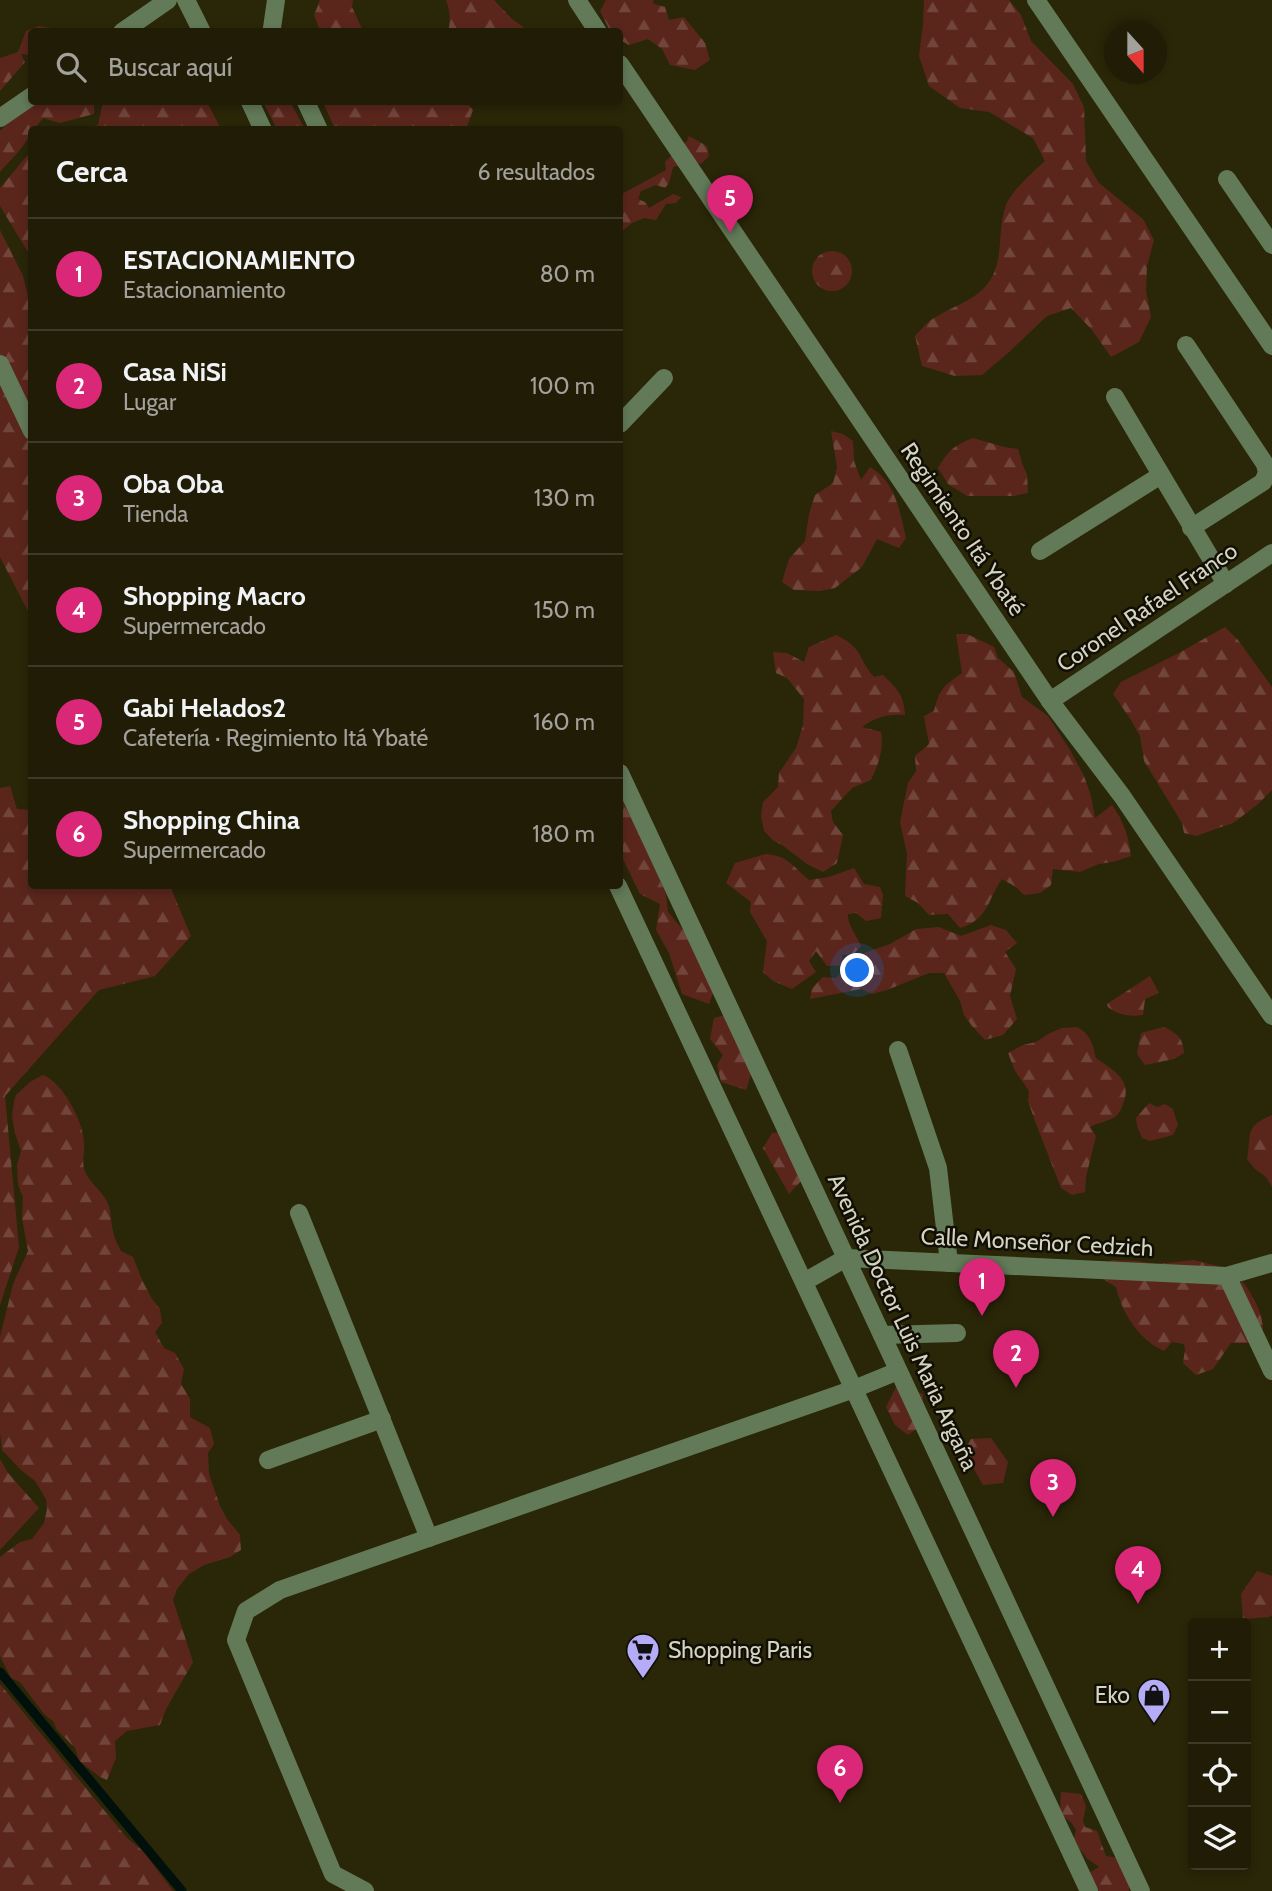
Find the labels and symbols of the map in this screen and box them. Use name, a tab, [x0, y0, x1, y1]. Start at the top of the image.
north arrow	[1104, 21, 1167, 84]
pin: 5	[707, 175, 753, 233]
street label: Regimiento Itá Ybaté	[895, 437, 1031, 621]
street label: Coronel Rafael Franco	[1051, 536, 1243, 678]
your location	[840, 953, 874, 987]
street label: Avenida Doctor Luis Maria Argaña	[822, 1169, 984, 1475]
street label: Calle Monseñor Cedzich	[920, 1222, 1154, 1262]
pin: 1	[959, 1258, 1005, 1316]
pin: 2	[993, 1330, 1039, 1388]
pin: 3	[1030, 1459, 1076, 1517]
pin: 4	[1115, 1546, 1161, 1604]
supermarket icon: Shopping Paris	[624, 1631, 662, 1680]
place label: Shopping Paris	[668, 1636, 812, 1664]
shop icon: Eko	[1135, 1676, 1173, 1725]
place label: Eko	[1095, 1681, 1130, 1709]
pin: 6	[817, 1745, 863, 1803]

